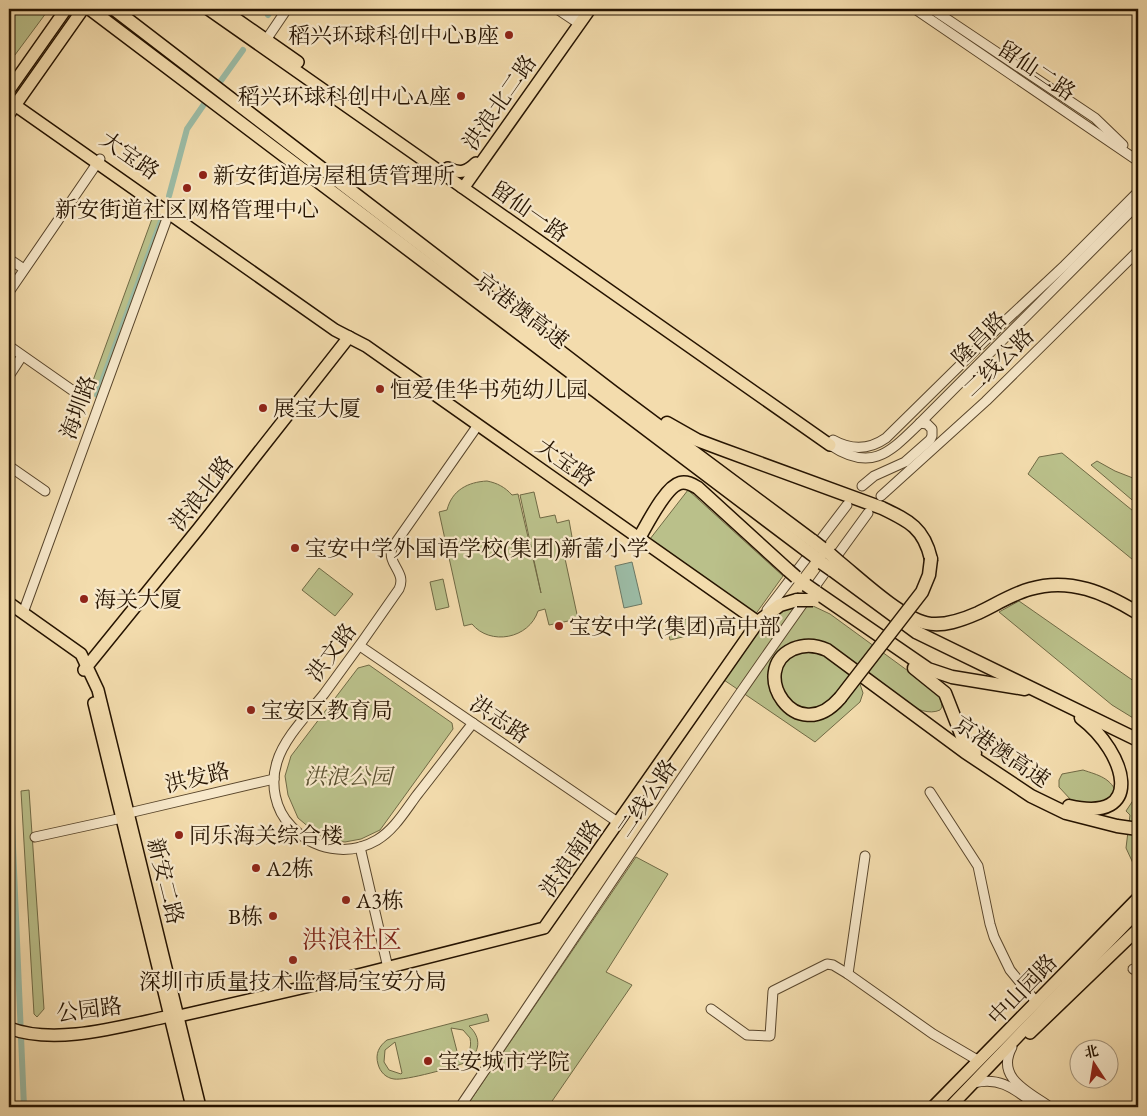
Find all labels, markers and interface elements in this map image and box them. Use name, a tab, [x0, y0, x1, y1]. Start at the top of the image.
place label: 稻兴环球科创中心B座	[288, 21, 499, 50]
marker: 稻兴环球科创中心B座	[503, 29, 515, 41]
street label: 留仙二路	[992, 34, 1081, 107]
street label: 洪浪北二路	[456, 49, 543, 156]
place label: 稻兴环球科创中心A座	[238, 82, 451, 111]
marker: 稻兴环球科创中心A座	[455, 90, 467, 102]
street label: 大宝路	[94, 125, 165, 186]
place label: 新安街道房屋租赁管理所	[213, 161, 455, 190]
marker: 新安街道房屋租赁管理所	[197, 169, 209, 181]
street label: 留仙一路	[485, 174, 574, 249]
marker: 新安街道社区网格管理中心	[181, 182, 193, 194]
place label: 新安街道社区网格管理中心	[55, 195, 319, 224]
street label: 京港澳高速	[469, 266, 574, 355]
street label: 隆昌路	[946, 305, 1013, 372]
street label: 二线公路	[957, 321, 1040, 403]
street label: 海圳路	[54, 371, 103, 443]
place label: 恒爱佳华书苑幼儿园	[390, 375, 588, 404]
marker: 恒爱佳华书苑幼儿园	[374, 383, 386, 395]
place label: 展宝大厦	[273, 394, 361, 423]
marker: 展宝大厦	[257, 402, 269, 414]
street label: 大宝路	[530, 432, 601, 493]
street label: 洪浪北路	[163, 450, 240, 537]
place label: 宝安中学外国语学校(集团)新蕾小学	[305, 534, 649, 563]
marker: 宝安中学外国语学校(集团)新蕾小学	[289, 542, 301, 554]
place label: 海关大厦	[94, 585, 182, 614]
marker: 海关大厦	[78, 593, 90, 605]
place label: 宝安中学(集团)高中部	[569, 612, 781, 641]
street label: 洪文路	[300, 617, 363, 687]
marker: 宝安中学(集团)高中部	[553, 620, 565, 632]
street label: 洪志路	[464, 689, 535, 750]
place label: 宝安区教育局	[261, 696, 393, 725]
marker: 宝安区教育局	[245, 704, 257, 716]
street label: 京港澳高速	[948, 709, 1055, 794]
street label: 二线公路	[610, 754, 683, 843]
street label: 洪发路	[162, 756, 233, 799]
park label: 洪浪公园	[304, 762, 395, 791]
street label: 洪浪南路	[533, 814, 608, 903]
place label: 同乐海关综合楼	[189, 821, 343, 850]
marker: 同乐海关综合楼	[173, 829, 185, 841]
street label: 新安二路	[141, 835, 190, 927]
place label: A2栋	[265, 854, 314, 883]
marker: A2栋	[250, 862, 262, 874]
place label: A3栋	[355, 886, 404, 915]
marker: A3栋	[340, 894, 352, 906]
place label: B栋	[228, 902, 263, 931]
marker: B栋	[267, 910, 279, 922]
district label: 洪浪社区	[302, 923, 402, 955]
street label: 中山园路	[981, 948, 1063, 1031]
marker: 深圳市质量技术监督局宝安分局	[287, 954, 299, 966]
place label: 深圳市质量技术监督局宝安分局	[139, 967, 447, 996]
street label: 公园路	[55, 991, 124, 1028]
north arrow	[1070, 1038, 1120, 1088]
text: 北	[1083, 1041, 1100, 1062]
place label: 宝安城市学院	[438, 1047, 570, 1076]
marker: 宝安城市学院	[422, 1055, 434, 1067]

